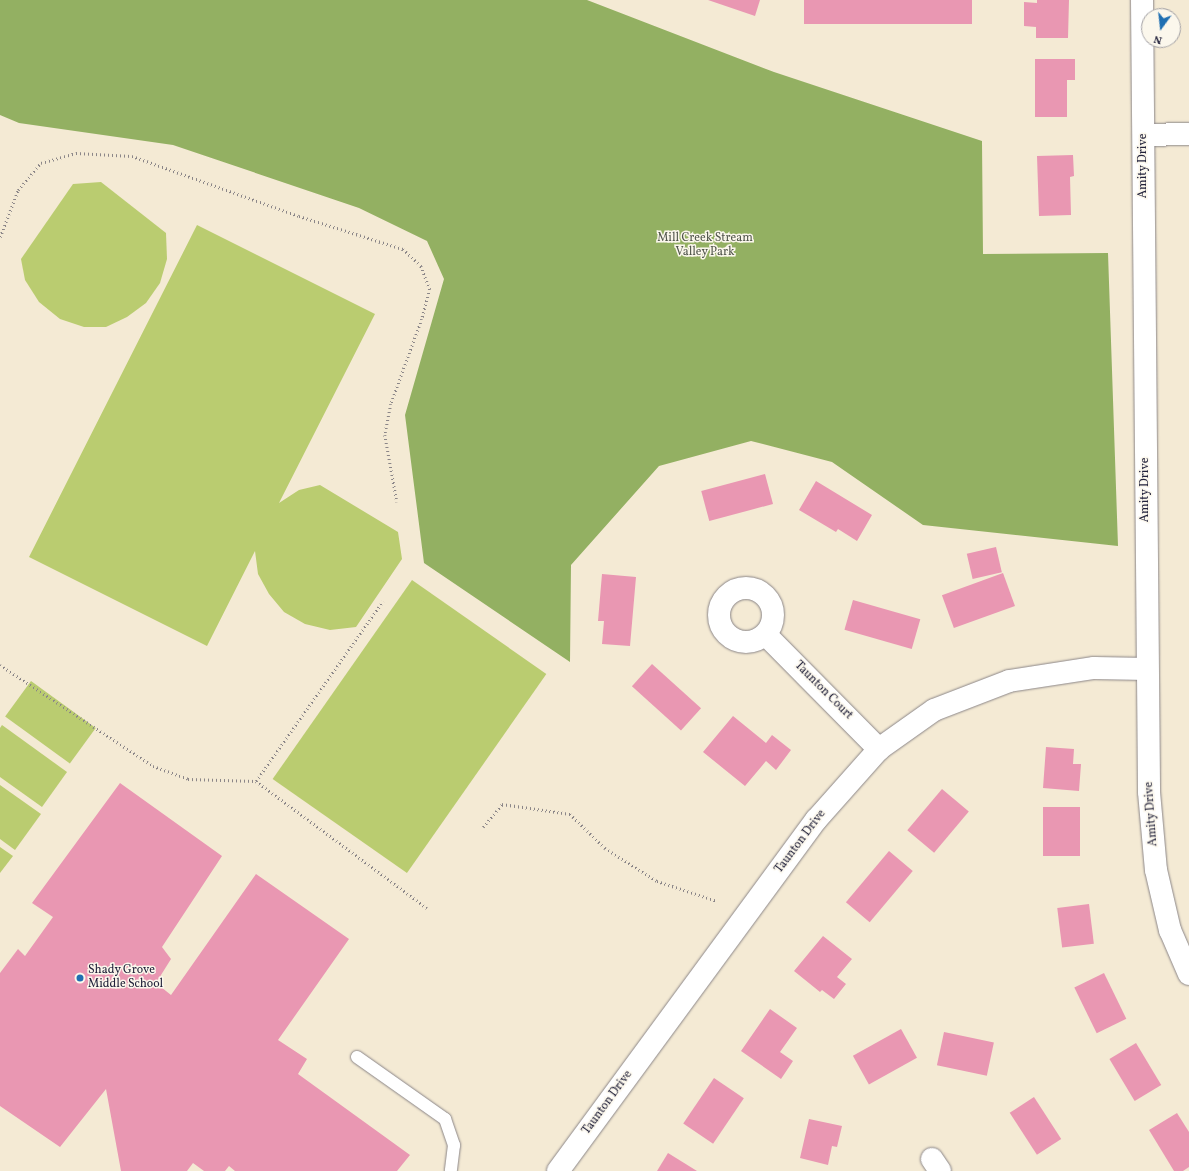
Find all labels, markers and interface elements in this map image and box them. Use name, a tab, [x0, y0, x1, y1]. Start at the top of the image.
north arrow	[1141, 8, 1181, 48]
text: N	[1152, 31, 1164, 47]
street label: Amity Drive	[1137, 133, 1151, 199]
park label: Mill Creek Stream Valley Park	[657, 232, 753, 260]
street label: Amity Drive	[1139, 457, 1153, 523]
street label: Taunton Court	[791, 659, 855, 723]
street label: Amity Drive	[1143, 781, 1161, 847]
street label: Taunton Drive	[773, 807, 829, 877]
place label: Shady Grove Middle School	[88, 964, 163, 992]
marker: Shady Grove Middle School	[75, 973, 85, 983]
street label: Taunton Drive	[580, 1068, 636, 1138]

